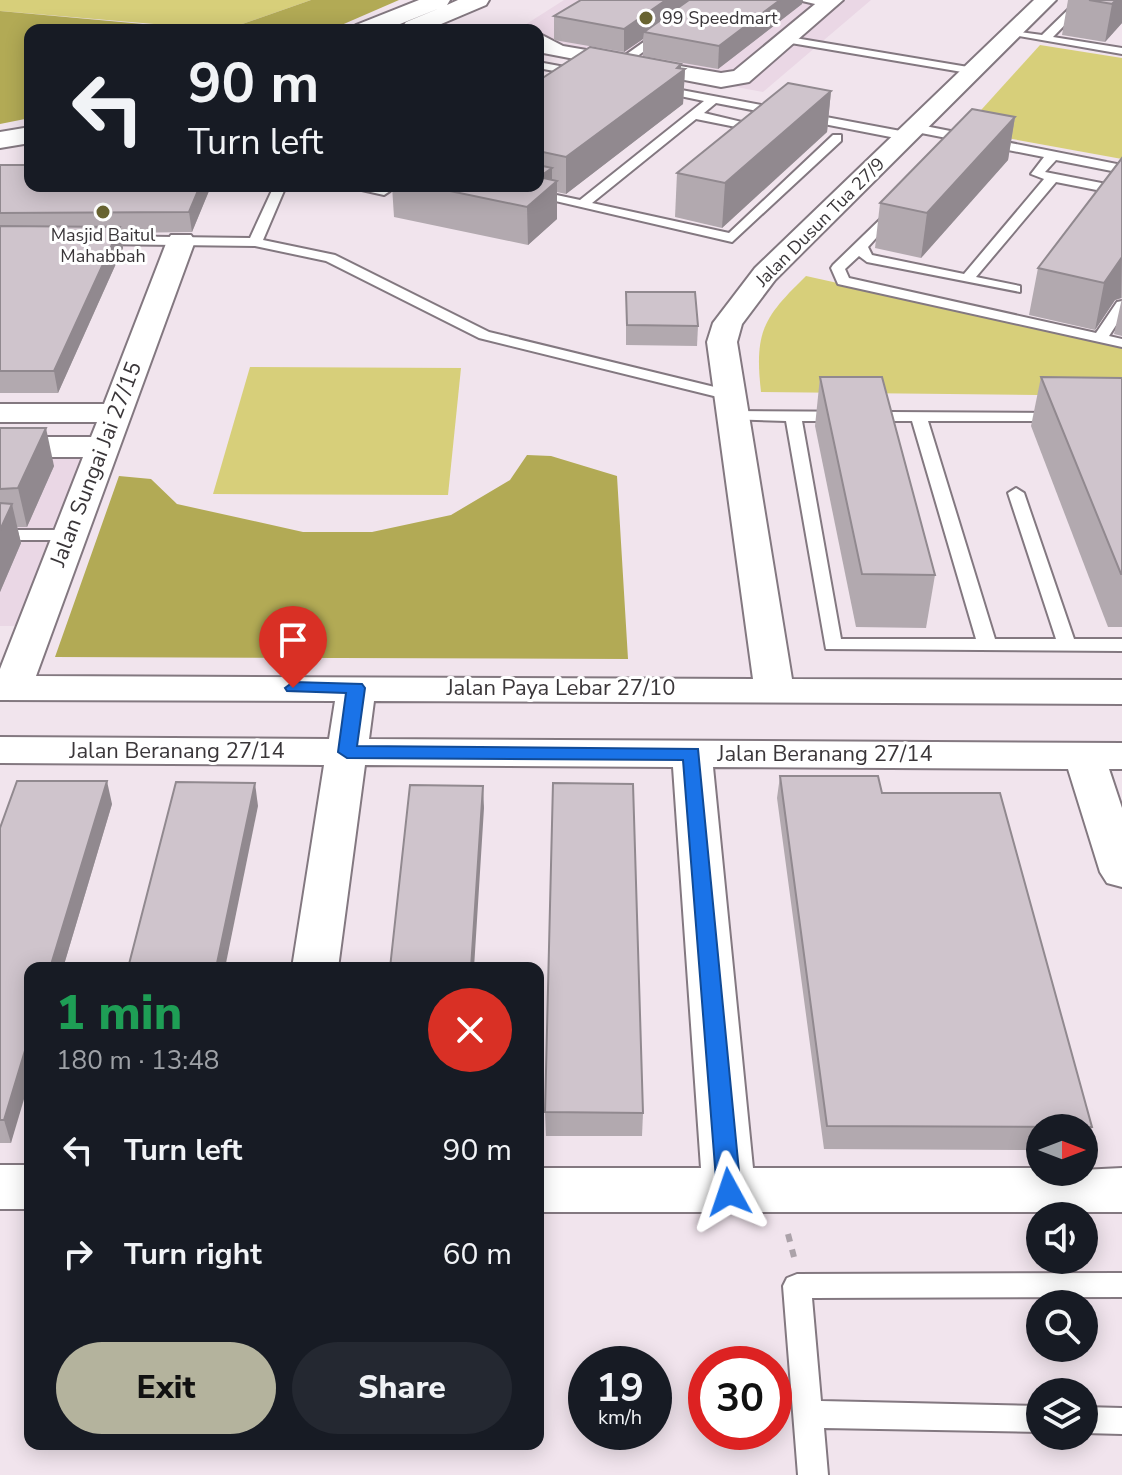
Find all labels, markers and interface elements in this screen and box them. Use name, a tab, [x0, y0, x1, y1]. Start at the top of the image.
place label: 99 Speedmart	[662, 6, 778, 30]
marker: 99 Speedmart	[637, 9, 655, 27]
text: 90 m	[188, 45, 319, 122]
icon: left	[56, 56, 160, 160]
text: Turn left	[188, 118, 323, 167]
street label: Jalan Dusun Tua 27/9	[749, 152, 890, 293]
marker: Masjid Baitul Mahabbah	[94, 203, 112, 221]
place label: Masjid Baitul Mahabbah	[51, 223, 156, 268]
street label: Jalan Sungai Jai 27/15	[43, 357, 149, 572]
pin	[259, 606, 327, 688]
icon: arrive	[271, 618, 315, 662]
street label: Jalan Paya Lebar 27/10	[445, 673, 676, 703]
street label: Jalan Beranang 27/14	[68, 736, 285, 766]
street label: Jalan Beranang 27/14	[716, 739, 933, 769]
text: 1 min	[56, 980, 182, 1046]
button: close	[428, 988, 512, 1072]
text: 180 m · 13:48	[56, 1043, 219, 1078]
north arrow	[1026, 1114, 1098, 1186]
map controls	[1026, 1114, 1098, 1450]
icon: left	[56, 1128, 100, 1172]
text: Turn left	[124, 1130, 242, 1171]
text: 90 m	[443, 1130, 512, 1171]
position arrow	[687, 1150, 771, 1234]
button: sound	[1026, 1202, 1098, 1274]
icon: right	[56, 1232, 100, 1276]
text: Turn right	[124, 1234, 262, 1275]
text: 60 m	[443, 1234, 512, 1275]
button: search	[1026, 1290, 1098, 1362]
button: Exit	[56, 1342, 276, 1434]
button: Share	[292, 1342, 512, 1434]
speed limit sign: 30	[688, 1346, 792, 1450]
text: 19	[596, 1361, 644, 1415]
button: layers	[1026, 1378, 1098, 1450]
text: km/h	[598, 1404, 642, 1431]

